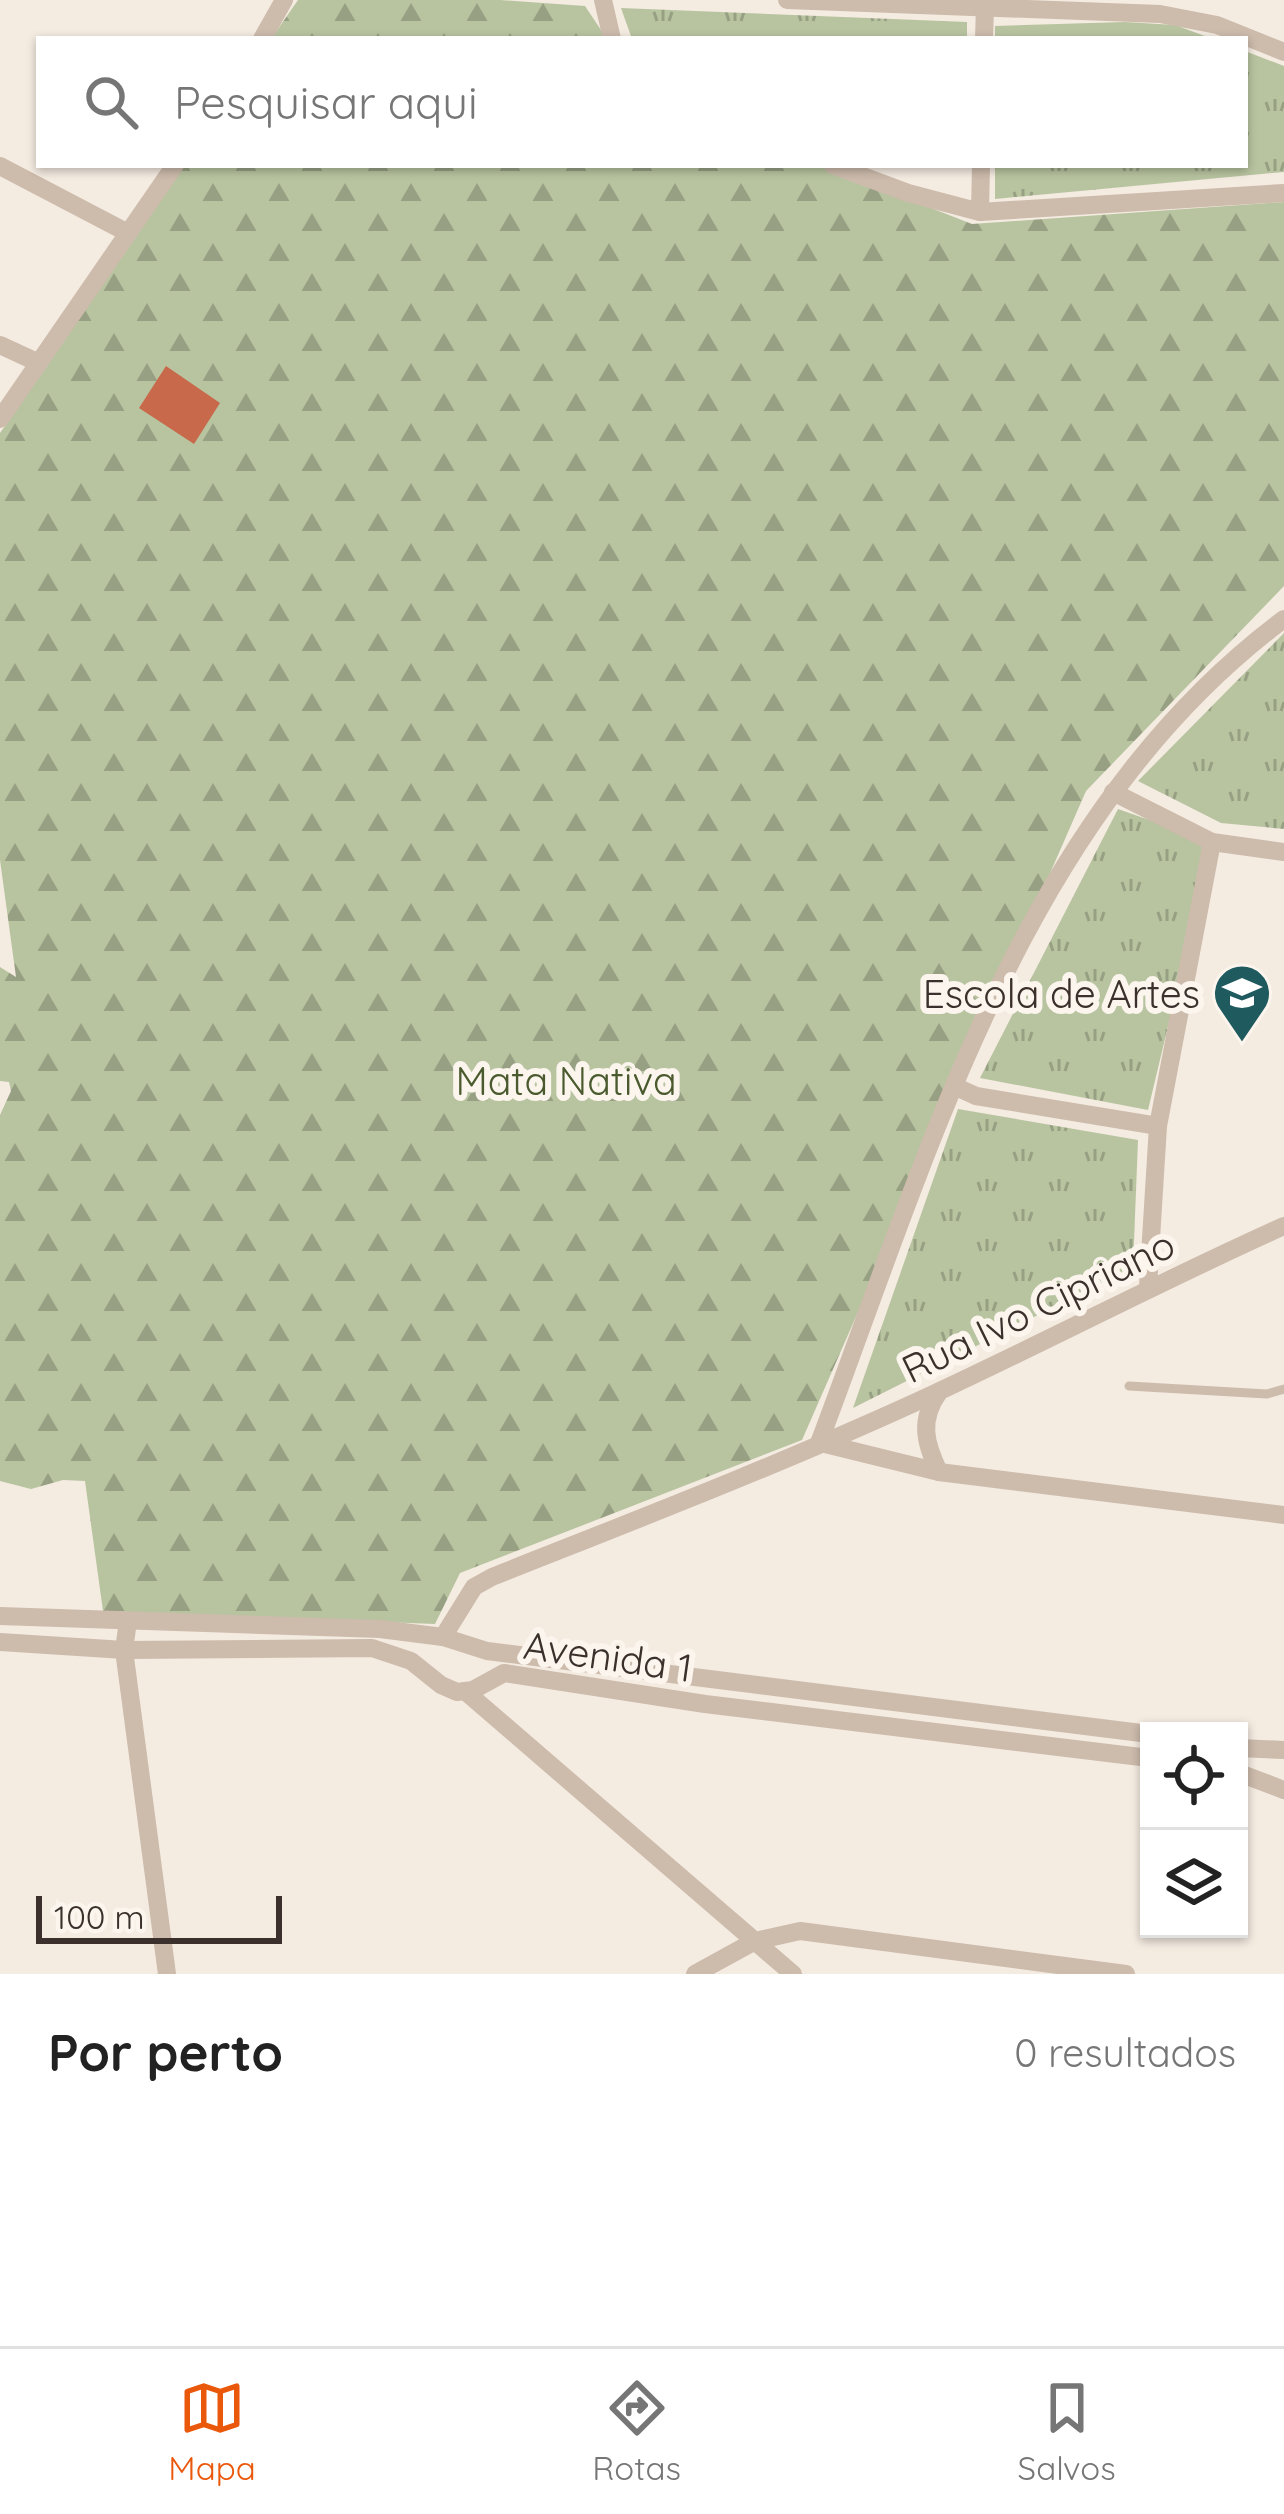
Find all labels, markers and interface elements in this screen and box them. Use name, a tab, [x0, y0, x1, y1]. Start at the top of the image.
search box	[36, 36, 1248, 168]
icon: search	[78, 69, 144, 135]
text: Pesquisar aqui	[174, 74, 478, 130]
school or university icon: Escola de Artes	[1211, 962, 1273, 1044]
place label: Escola de Artes	[923, 969, 1200, 1018]
park label: Mata Nativa	[455, 1056, 677, 1105]
street label: Rua Ivo Cipriano	[894, 1219, 1182, 1393]
street label: Avenida 1	[520, 1620, 696, 1692]
map controls	[1140, 1722, 1248, 1938]
button: locate	[1140, 1722, 1248, 1830]
button: layers	[1140, 1830, 1248, 1938]
scale bar	[36, 1890, 282, 1943]
text: 100 m	[54, 1896, 145, 1937]
text: Por perto	[48, 2020, 283, 2084]
text: 0 resultados	[1014, 2028, 1236, 2077]
tab: Mapa	[168, 2375, 256, 2488]
tab: Rotas	[592, 2375, 681, 2488]
tab: Salvos	[1018, 2375, 1116, 2488]

